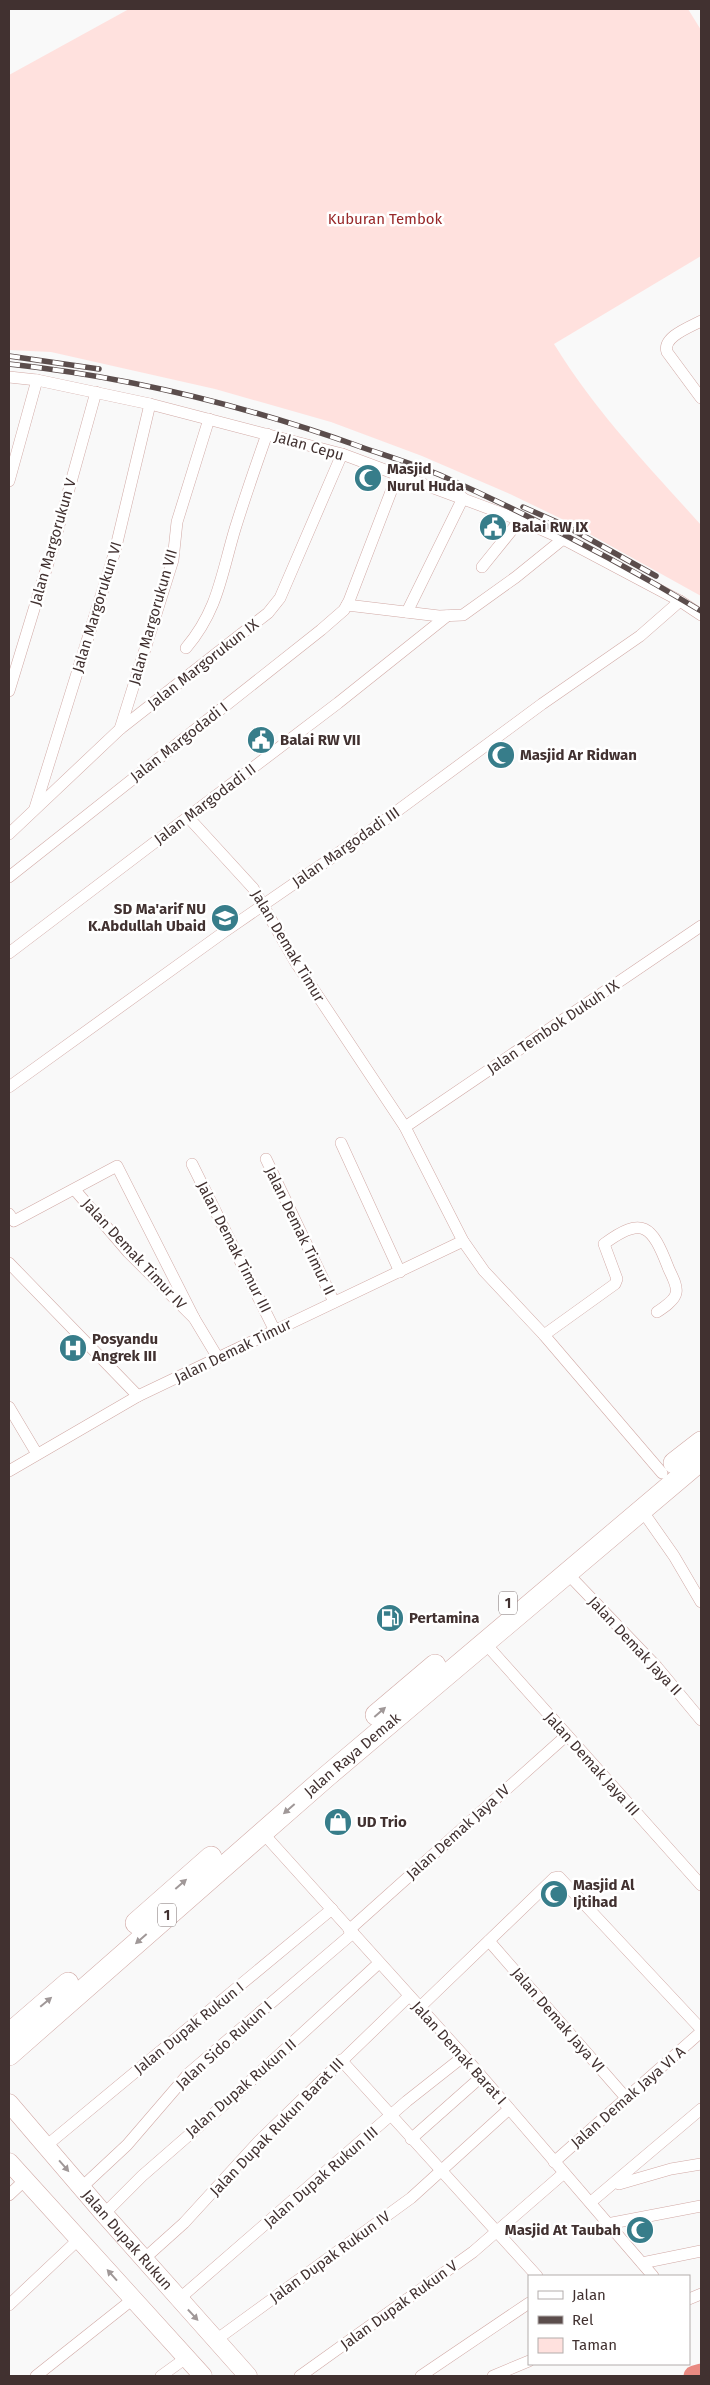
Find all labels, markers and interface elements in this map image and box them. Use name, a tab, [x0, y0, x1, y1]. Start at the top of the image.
park label: Kuburan Tembok	[328, 210, 443, 228]
street label: Jalan Cepu	[272, 427, 346, 465]
place label: Masjid Nurul Huda	[387, 460, 464, 495]
mosque icon: Masjid Nurul Huda	[353, 463, 383, 493]
street label: Jalan Margorukun V	[26, 476, 80, 608]
public building icon: Balai RW IX	[478, 512, 508, 542]
place label: Balai RW IX	[512, 518, 589, 536]
street label: Jalan Margorukun VI	[69, 539, 125, 675]
street label: Jalan Margorukun VII	[125, 547, 181, 687]
street label: Jalan Margorukun IX	[144, 615, 263, 713]
street label: Jalan Margodadi I	[127, 698, 231, 786]
public building icon: Balai RW VII	[246, 725, 276, 755]
place label: Balai RW VII	[280, 731, 361, 749]
mosque icon: Masjid Ar Ridwan	[486, 740, 516, 770]
place label: Masjid Ar Ridwan	[520, 746, 637, 764]
street label: Jalan Margodadi II	[151, 760, 259, 848]
street label: Jalan Margodadi III	[289, 803, 403, 891]
street label: Jalan Demak Timur	[247, 887, 329, 1006]
place label: SD Ma'arif NU K.Abdullah Ubaid	[88, 900, 206, 935]
school or university icon: SD Ma'arif NU K.Abdullah Ubaid	[210, 903, 240, 933]
street label: Jalan Tembok Dukuh IX	[484, 976, 623, 1078]
street label: Jalan Demak Timur II	[261, 1164, 339, 1298]
street label: Jalan Demak Timur III	[193, 1178, 275, 1316]
street label: Jalan Demak Timur IV	[78, 1195, 190, 1313]
street label: Jalan Demak Timur	[172, 1315, 295, 1387]
place label: Posyandu Angrek III	[91, 1330, 158, 1365]
hospital icon: Posyandu Angrek III	[58, 1333, 88, 1363]
road number: 1	[499, 1592, 517, 1615]
street label: Jalan Demak Jaya II	[584, 1593, 686, 1699]
fuel station icon: Pertamina	[375, 1603, 405, 1633]
place label: Pertamina	[409, 1609, 479, 1627]
one-way arrow	[373, 1706, 386, 1717]
street label: Jalan Demak Jaya III	[541, 1708, 643, 1820]
street label: Jalan Raya Demak	[301, 1709, 404, 1801]
street label: Jalan Demak Jaya IV	[403, 1780, 514, 1883]
one-way arrow	[283, 1803, 296, 1814]
shop icon: UD Trio	[323, 1807, 353, 1837]
place label: UD Trio	[357, 1813, 407, 1831]
place label: Masjid Al Ijtihad	[573, 1876, 635, 1911]
one-way arrow	[174, 1878, 187, 1889]
mosque icon: Masjid Al Ijtihad	[539, 1879, 569, 1909]
road number: 1	[158, 1904, 176, 1926]
one-way arrow	[135, 1933, 147, 1945]
street label: Jalan Demak Jaya VI	[508, 1964, 608, 2076]
street label: Jalan Dupak Rukun I	[130, 1978, 248, 2078]
one-way arrow	[39, 1997, 52, 2008]
street label: Jalan Sido Rukun I	[172, 1997, 276, 2093]
street label: Jalan Demak Barat I	[408, 1998, 510, 2108]
street label: Jalan Dupak Rukun II	[182, 2035, 300, 2141]
street label: Jalan Demak Jaya VI A	[567, 2042, 689, 2152]
street label: Jalan Dupak Rukun Barat III	[206, 2054, 348, 2200]
street label: Jalan Dupak Rukun III	[260, 2123, 382, 2231]
one-way arrow	[58, 2159, 69, 2172]
street label: Jalan Dupak Rukun	[78, 2186, 176, 2294]
street label: Jalan Dupak Rukun IV	[266, 2207, 394, 2307]
mosque icon: Masjid At Taubah	[625, 2215, 655, 2245]
place label: Masjid At Taubah	[505, 2221, 621, 2239]
street label: Jalan Dupak Rukun V	[337, 2256, 461, 2353]
one-way arrow	[106, 2270, 118, 2282]
legend	[528, 2275, 690, 2365]
text: Jalan	[572, 2286, 606, 2304]
one-way arrow	[187, 2308, 199, 2320]
text: Rel	[572, 2311, 594, 2329]
text: Taman	[572, 2336, 617, 2354]

